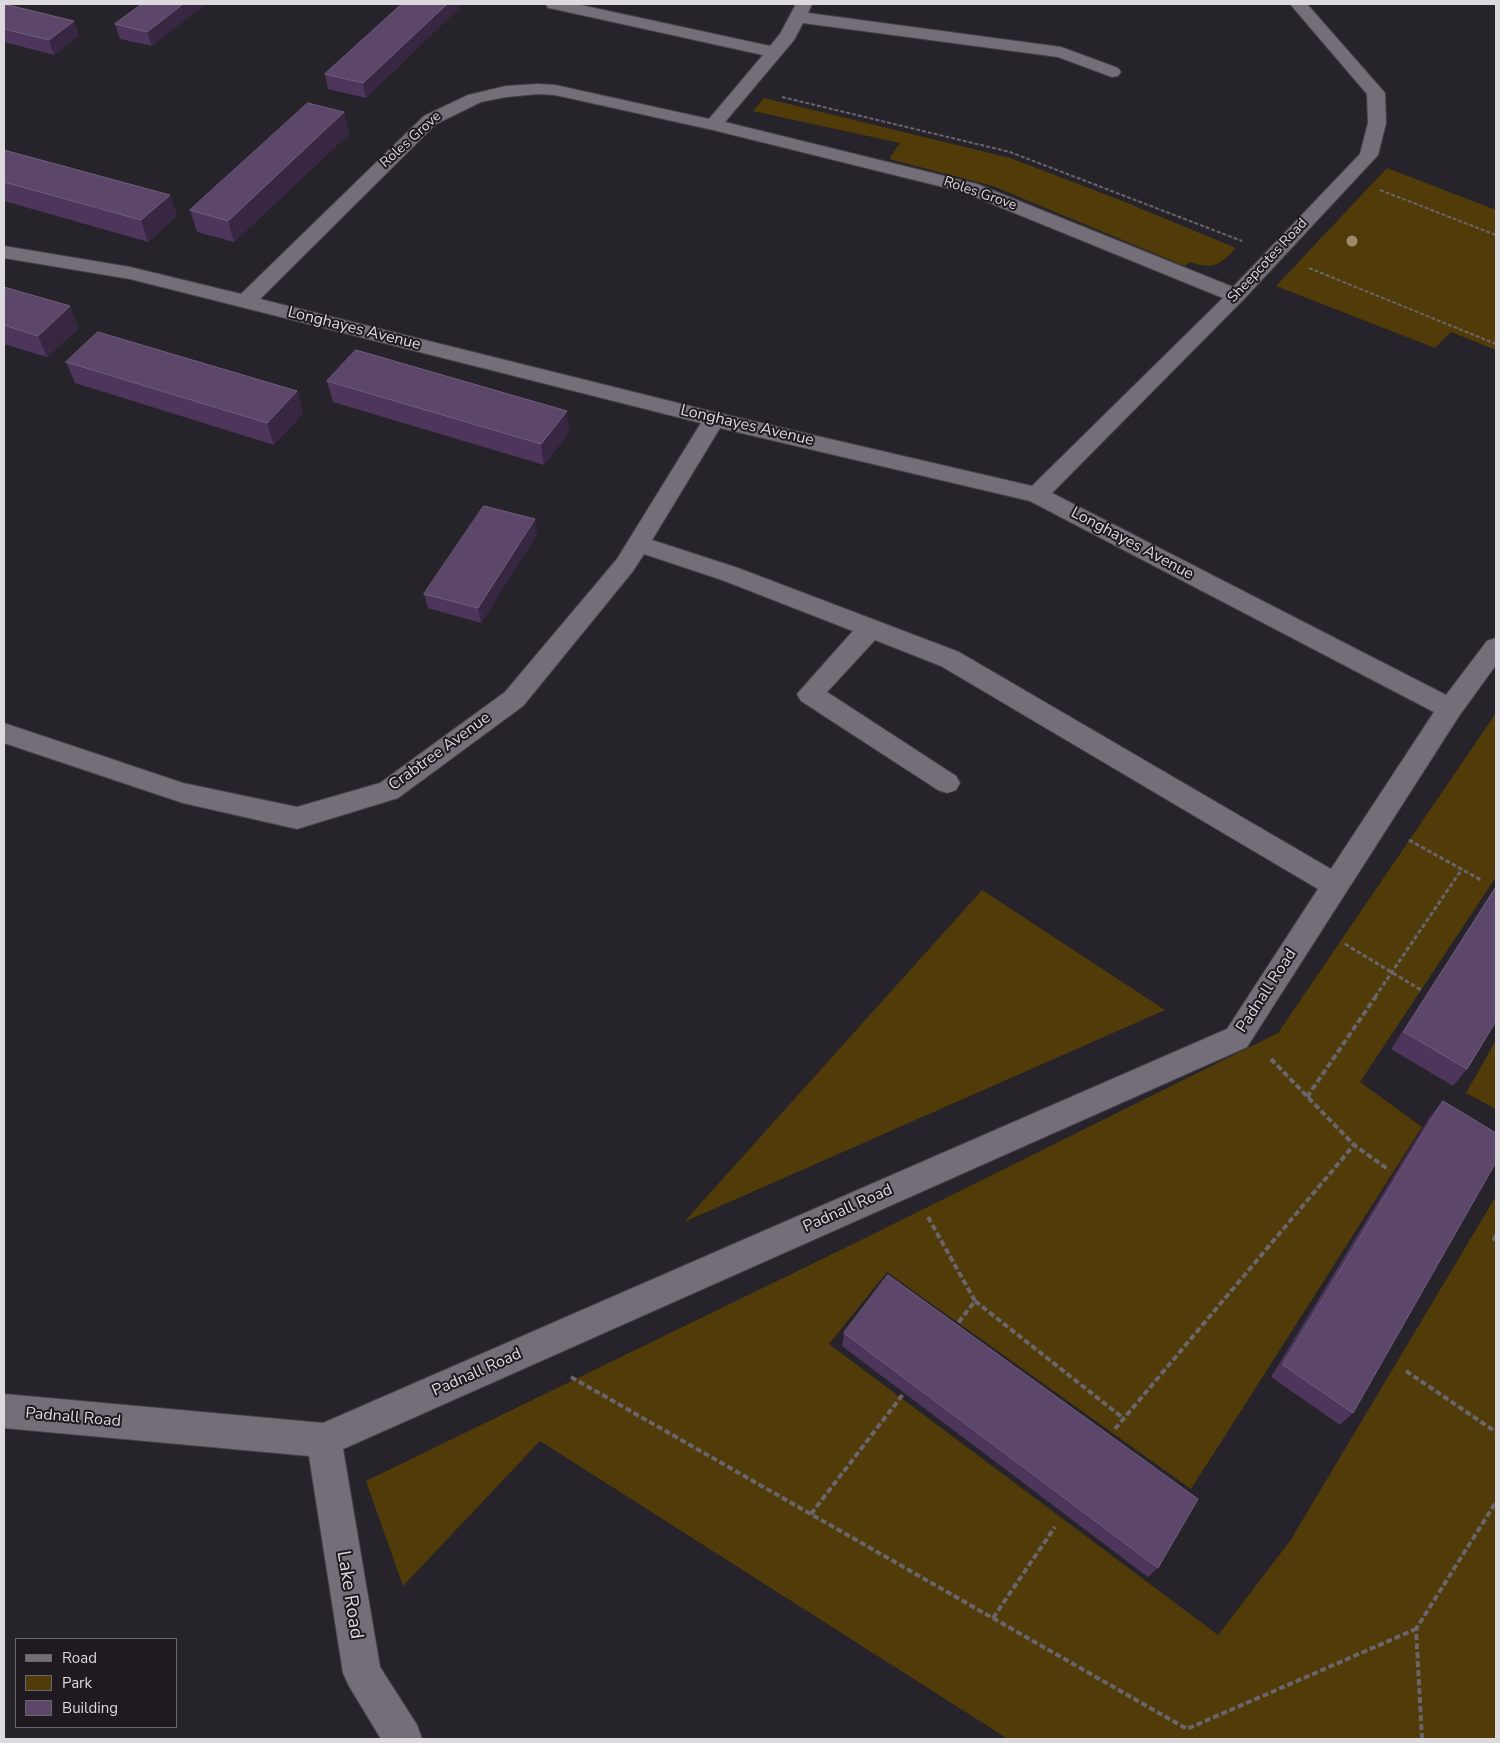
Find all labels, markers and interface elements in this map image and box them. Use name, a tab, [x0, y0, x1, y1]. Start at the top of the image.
street label: Roles Grove	[377, 108, 445, 172]
street label: Roles Grove	[941, 174, 1019, 214]
street label: Sheepcotes Road	[1225, 215, 1311, 307]
street label: Longhayes Avenue	[286, 303, 422, 355]
street label: Longhayes Avenue	[678, 401, 816, 451]
street label: Longhayes Avenue	[1067, 504, 1197, 584]
street label: Crabtree Avenue	[385, 709, 495, 795]
street label: Padnall Road	[1233, 946, 1301, 1036]
street label: Padnall Road	[800, 1181, 896, 1237]
street label: Padnall Road	[429, 1345, 525, 1401]
street label: Padnall Road	[24, 1404, 122, 1432]
street label: Lake Road	[331, 1549, 367, 1641]
legend	[15, 1638, 178, 1728]
text: Road	[62, 1648, 97, 1668]
text: Park	[62, 1673, 92, 1693]
text: Building	[62, 1698, 118, 1718]

